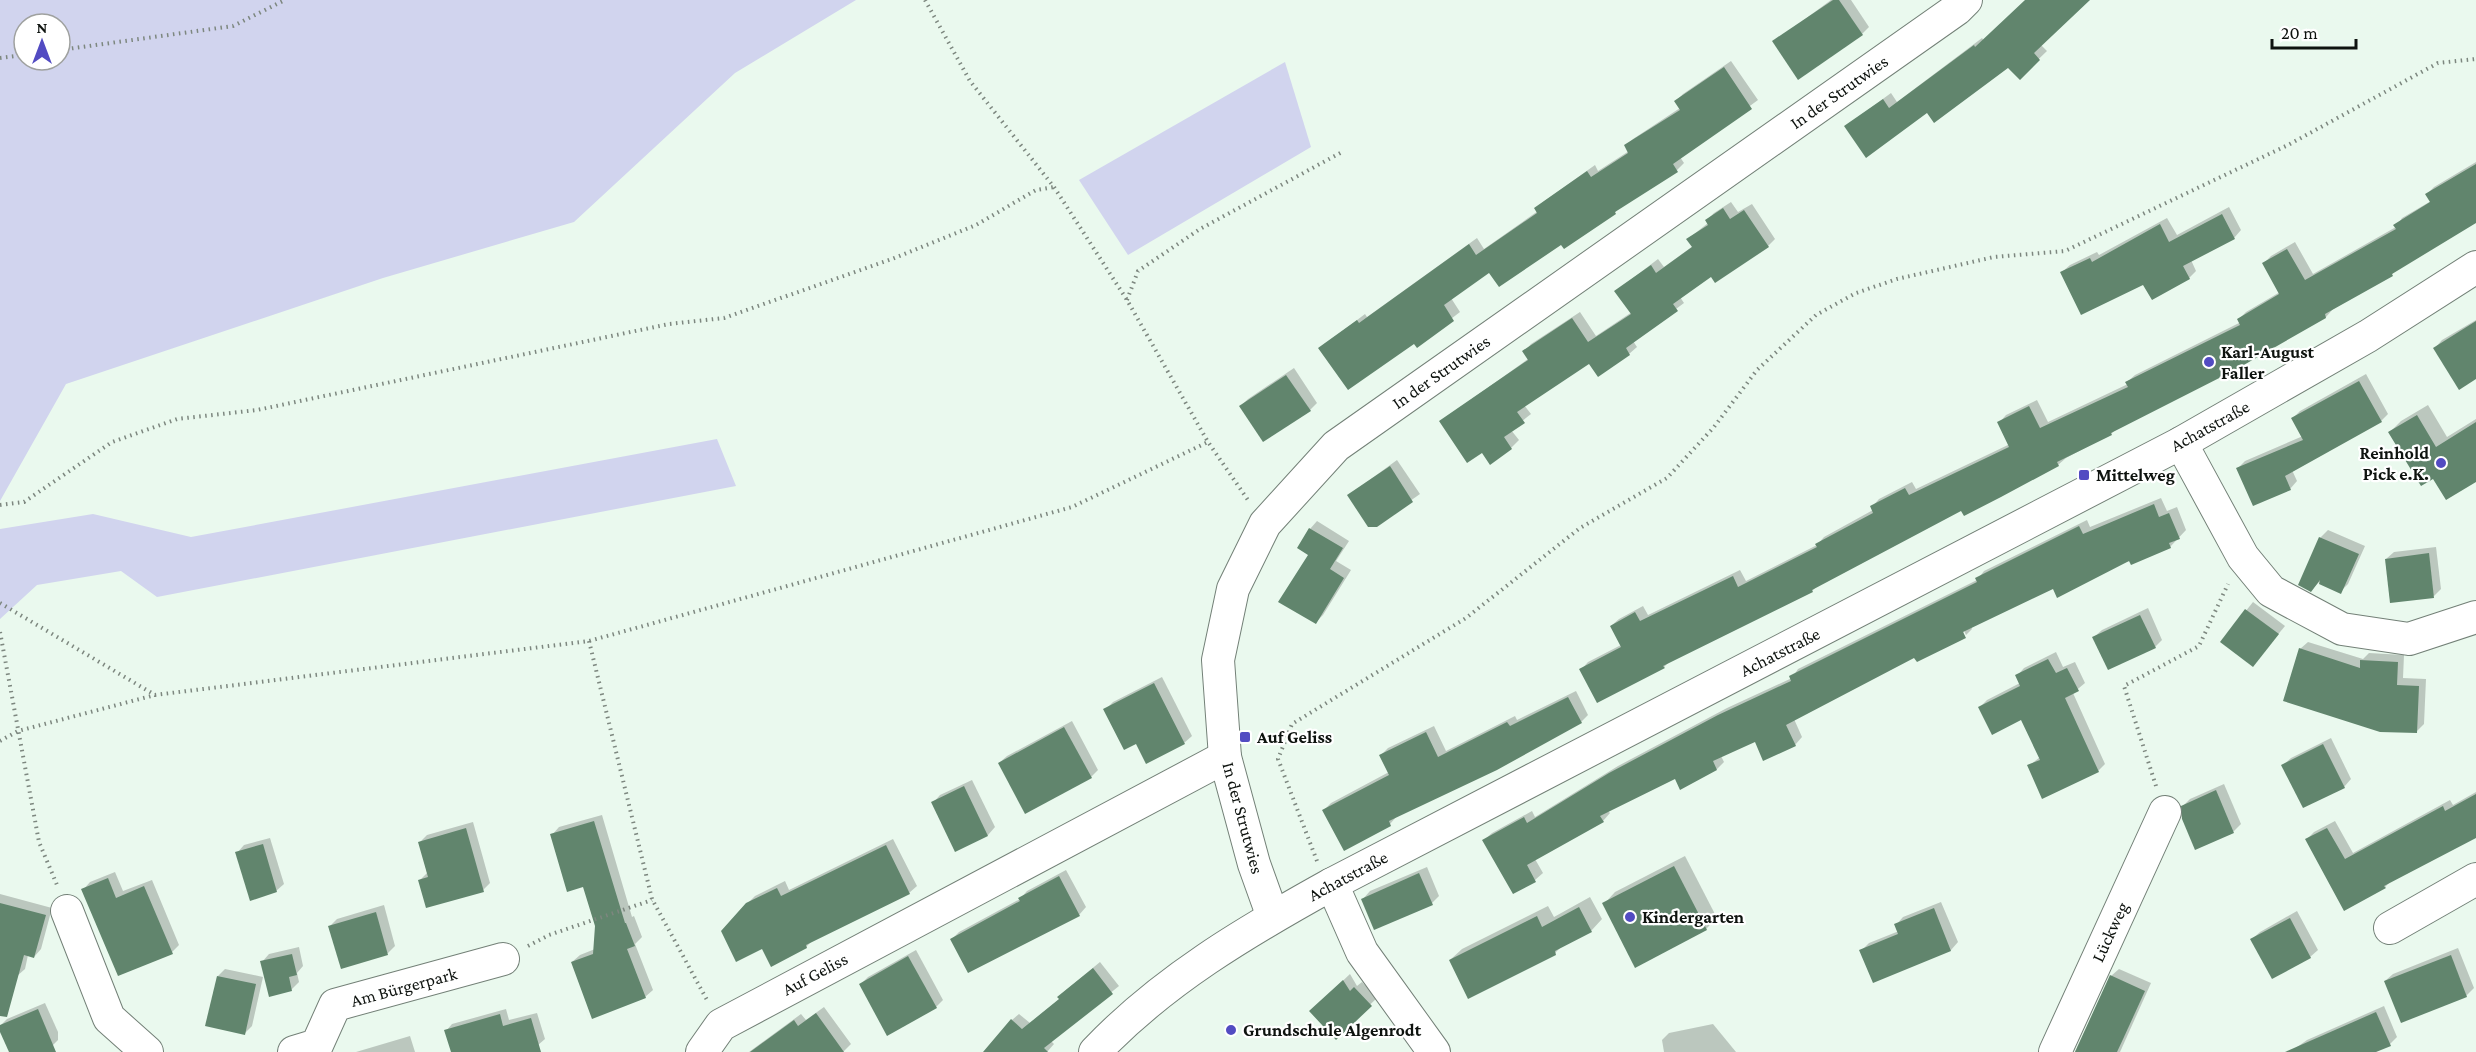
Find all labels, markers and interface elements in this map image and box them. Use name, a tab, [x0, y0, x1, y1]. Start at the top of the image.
north arrow	[12, 12, 72, 72]
scale bar	[2272, 12, 2356, 50]
text: N	[37, 19, 48, 36]
text: 20 m	[2281, 23, 2318, 43]
street label: In der Strutwies	[1786, 51, 1892, 133]
street label: In der Strutwies	[1388, 331, 1494, 413]
place label: Karl-August Faller	[2221, 342, 2315, 383]
marker: Karl-August Faller	[2202, 355, 2216, 369]
street label: Achatstraße	[2167, 396, 2253, 456]
place label: Reinhold Pick e.K.	[2360, 443, 2429, 484]
marker: Reinhold Pick e.K.	[2434, 456, 2448, 470]
place label: Mittelweg	[2096, 465, 2175, 485]
marker: Mittelweg	[2077, 468, 2091, 482]
street label: Achatstraße	[1737, 623, 1823, 681]
place label: Auf Geliss	[1256, 727, 1332, 747]
marker: Auf Geliss	[1238, 730, 1252, 744]
street label: In der Strutwies	[1218, 760, 1268, 876]
street label: Achatstraße	[1305, 847, 1391, 905]
street label: Lückweg	[2087, 899, 2133, 965]
place label: Kindergarten	[1642, 907, 1745, 927]
marker: Kindergarten	[1623, 910, 1637, 924]
street label: Auf Geliss	[779, 948, 851, 1000]
street label: Am Bürgerpark	[349, 963, 460, 1011]
place label: Grundschule Algenrodt	[1243, 1020, 1422, 1040]
marker: Grundschule Algenrodt	[1224, 1023, 1238, 1037]

